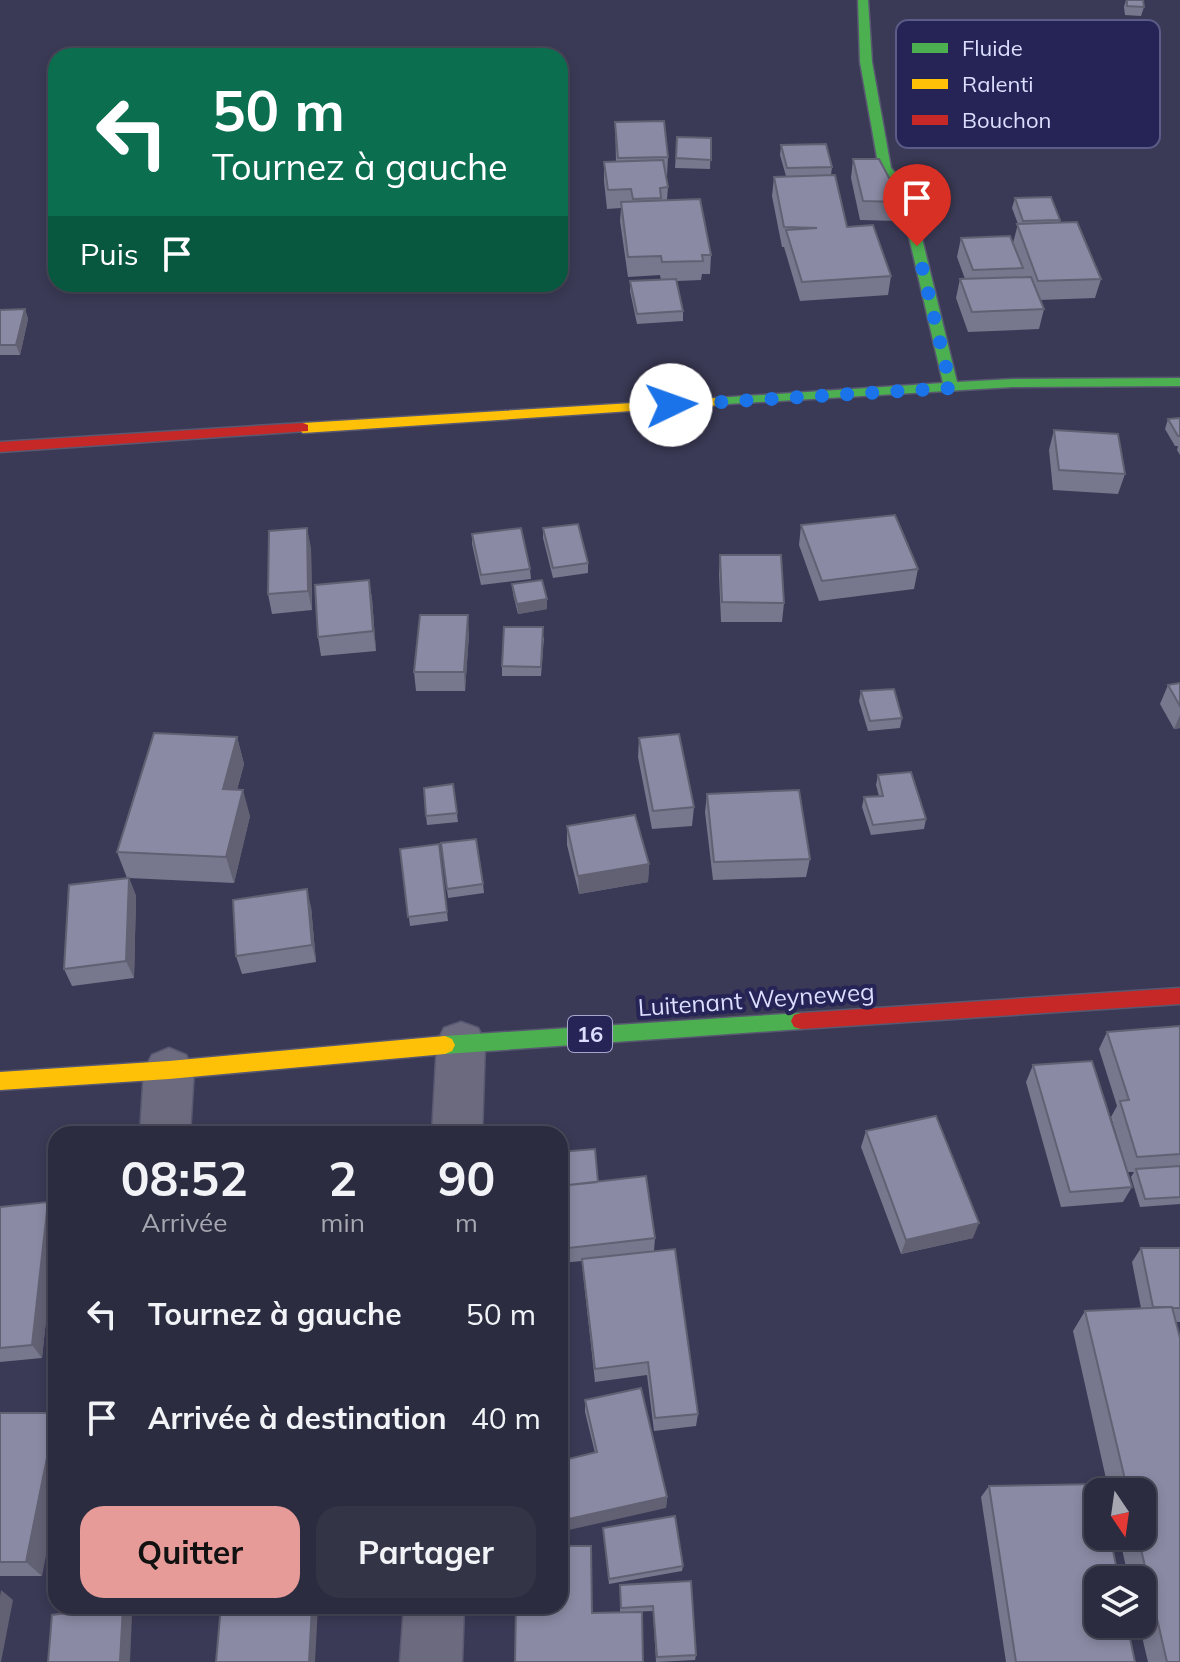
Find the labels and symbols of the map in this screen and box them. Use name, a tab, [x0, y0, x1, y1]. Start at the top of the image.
legend	[896, 20, 1160, 148]
text: Fluide	[962, 34, 1023, 62]
text: Ralenti	[962, 70, 1033, 98]
text: Bouchon	[962, 106, 1051, 134]
pin	[883, 164, 951, 246]
position arrow	[629, 363, 713, 447]
street label: Luitenant Weyneweg	[637, 976, 875, 1022]
road number: 16	[568, 1016, 612, 1052]
north arrow	[1084, 1478, 1156, 1550]

